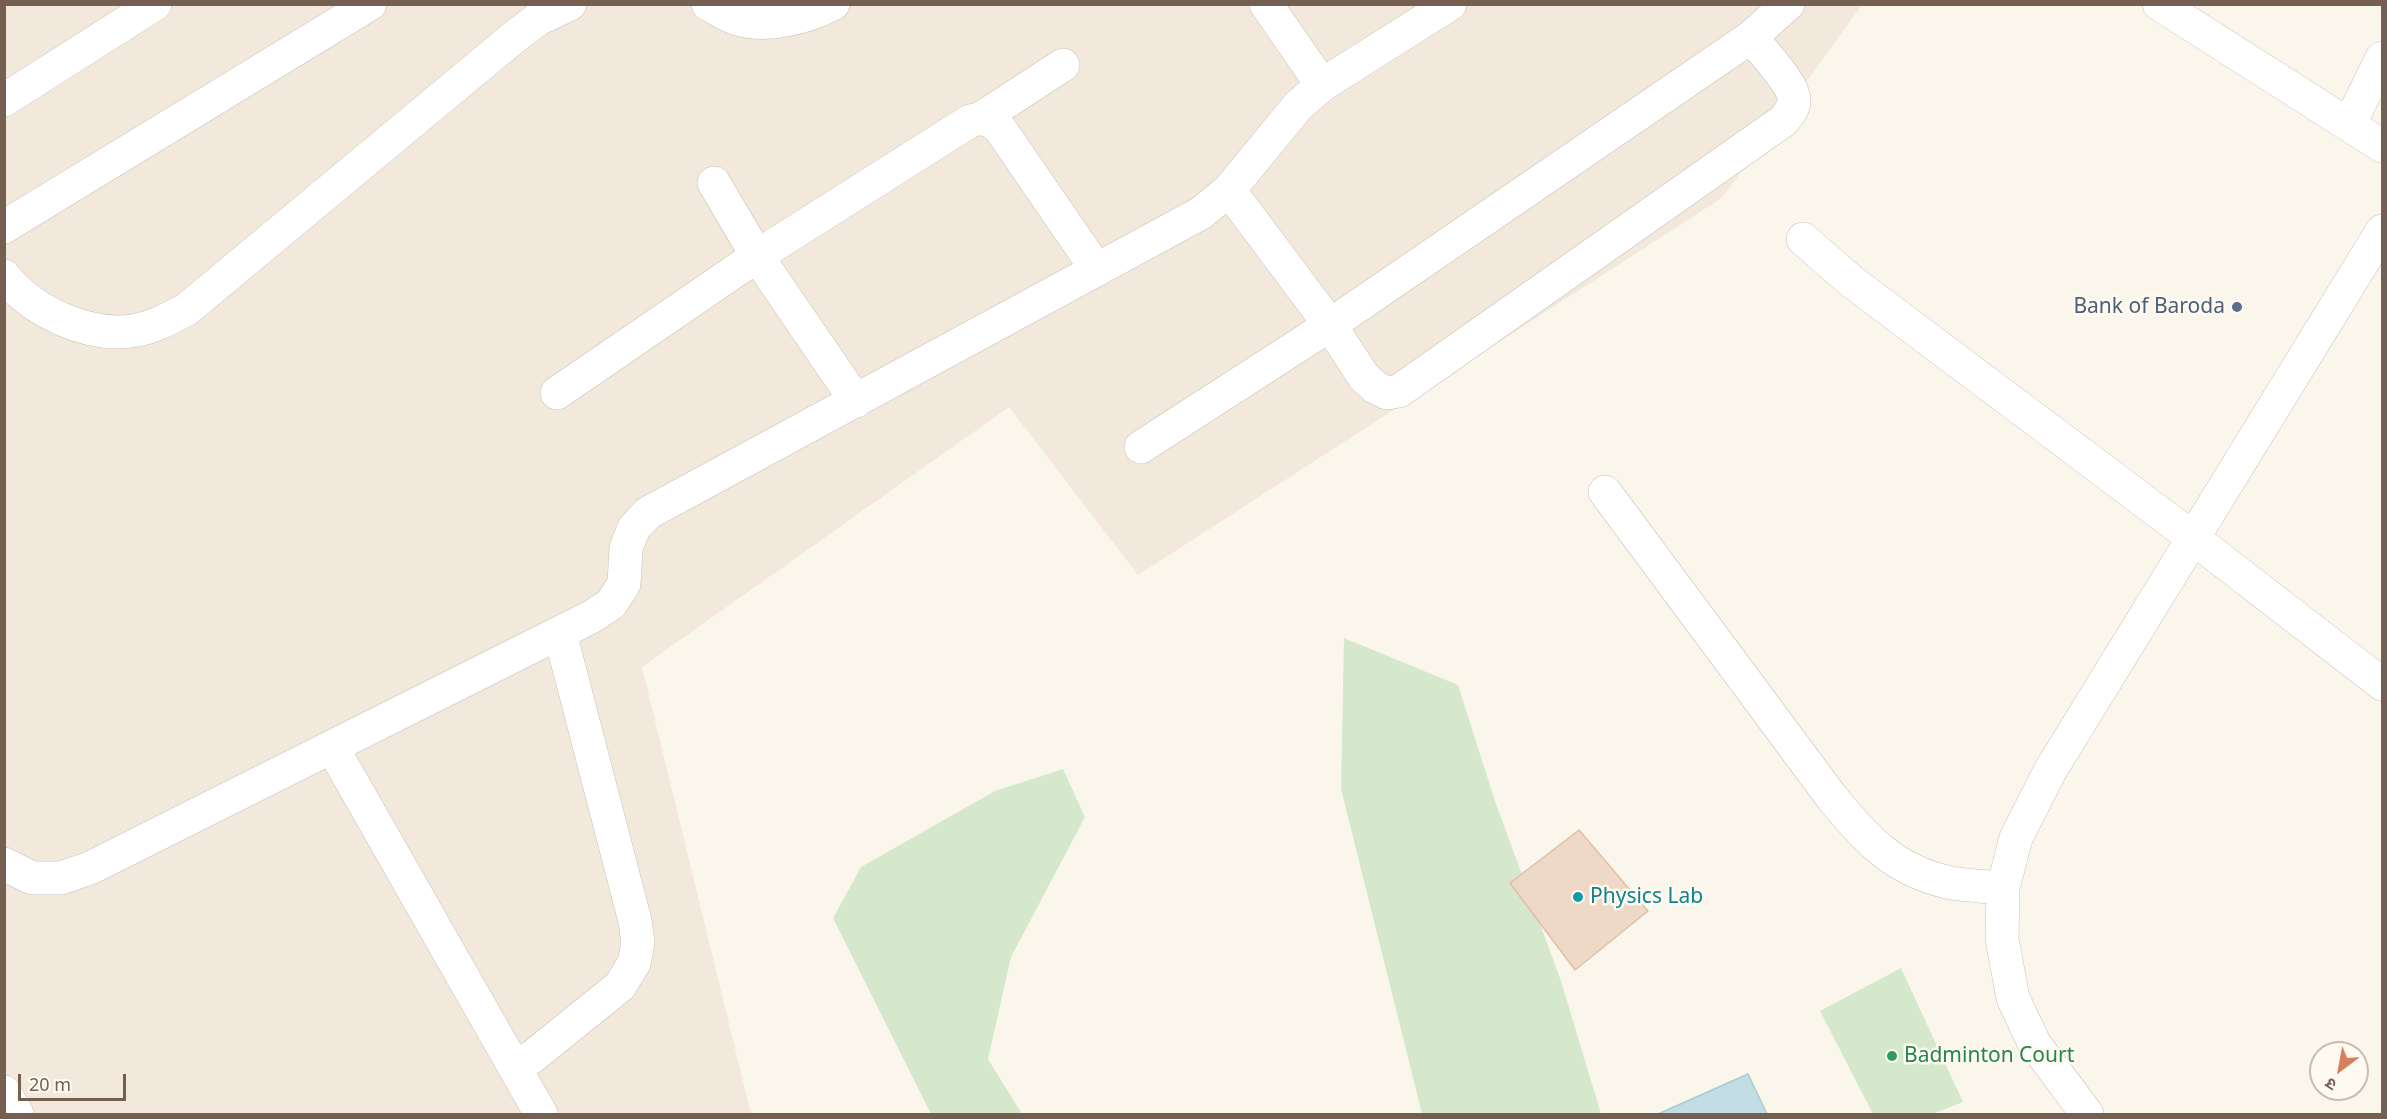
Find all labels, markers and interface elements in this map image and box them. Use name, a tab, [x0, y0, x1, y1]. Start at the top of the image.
place label: Bank of Baroda	[2073, 294, 2225, 320]
marker: Bank of Baroda	[2230, 300, 2244, 314]
place label: Physics Lab	[1590, 884, 1703, 910]
marker: Physics Lab	[1571, 890, 1585, 904]
north arrow	[2309, 1041, 2369, 1101]
place label: Badminton Court	[1904, 1043, 2074, 1069]
marker: Badminton Court	[1885, 1049, 1899, 1063]
scale bar	[21, 1062, 129, 1100]
text: 20 m	[29, 1072, 71, 1096]
text: उ	[2321, 1073, 2340, 1096]

